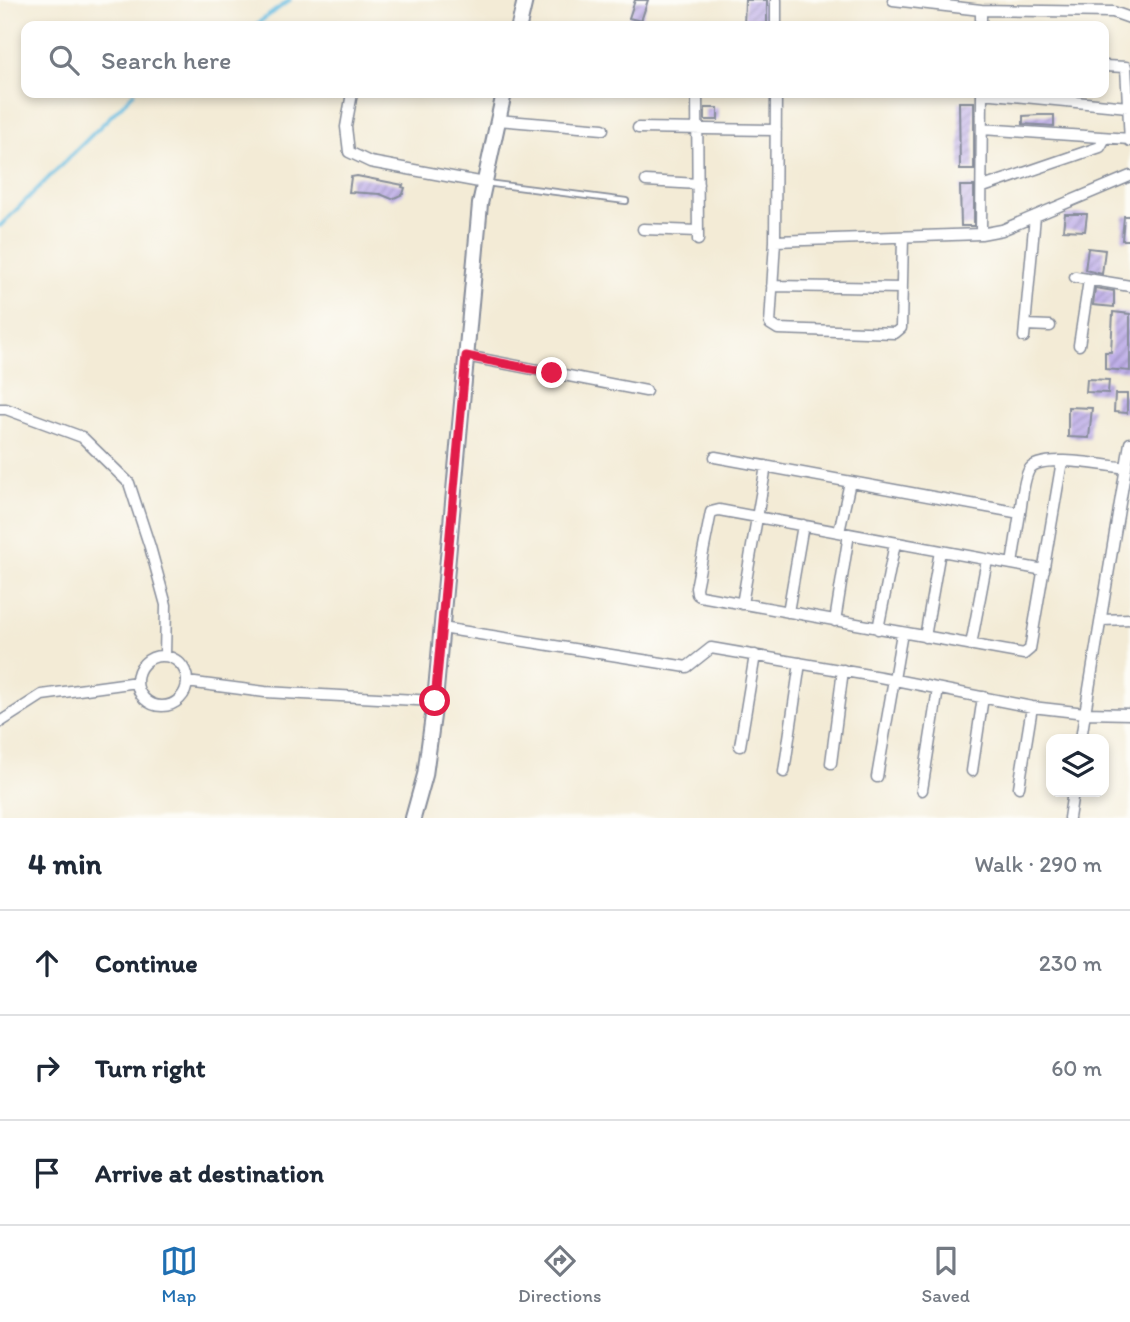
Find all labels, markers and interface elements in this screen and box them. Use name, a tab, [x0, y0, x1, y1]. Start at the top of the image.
search box	[21, 21, 1109, 98]
icon: search	[45, 41, 83, 79]
text: Search here	[101, 44, 231, 76]
route end	[536, 357, 567, 388]
route start	[419, 685, 450, 716]
map controls	[1046, 734, 1109, 797]
button: layers	[1046, 734, 1109, 797]
text: 4 min	[28, 845, 102, 882]
text: Walk · 290 m	[974, 850, 1102, 878]
icon: ahead	[28, 944, 66, 982]
text: Continue	[95, 947, 198, 979]
text: 230 m	[1039, 949, 1102, 977]
icon: right	[28, 1049, 66, 1087]
text: Turn right	[95, 1052, 206, 1084]
text: 60 m	[1051, 1054, 1102, 1082]
icon: arrive	[28, 1154, 66, 1192]
text: Arrive at destination	[95, 1157, 324, 1189]
tab: Map	[160, 1242, 198, 1307]
tab: Directions	[518, 1242, 602, 1307]
tab: Saved	[922, 1242, 970, 1307]

